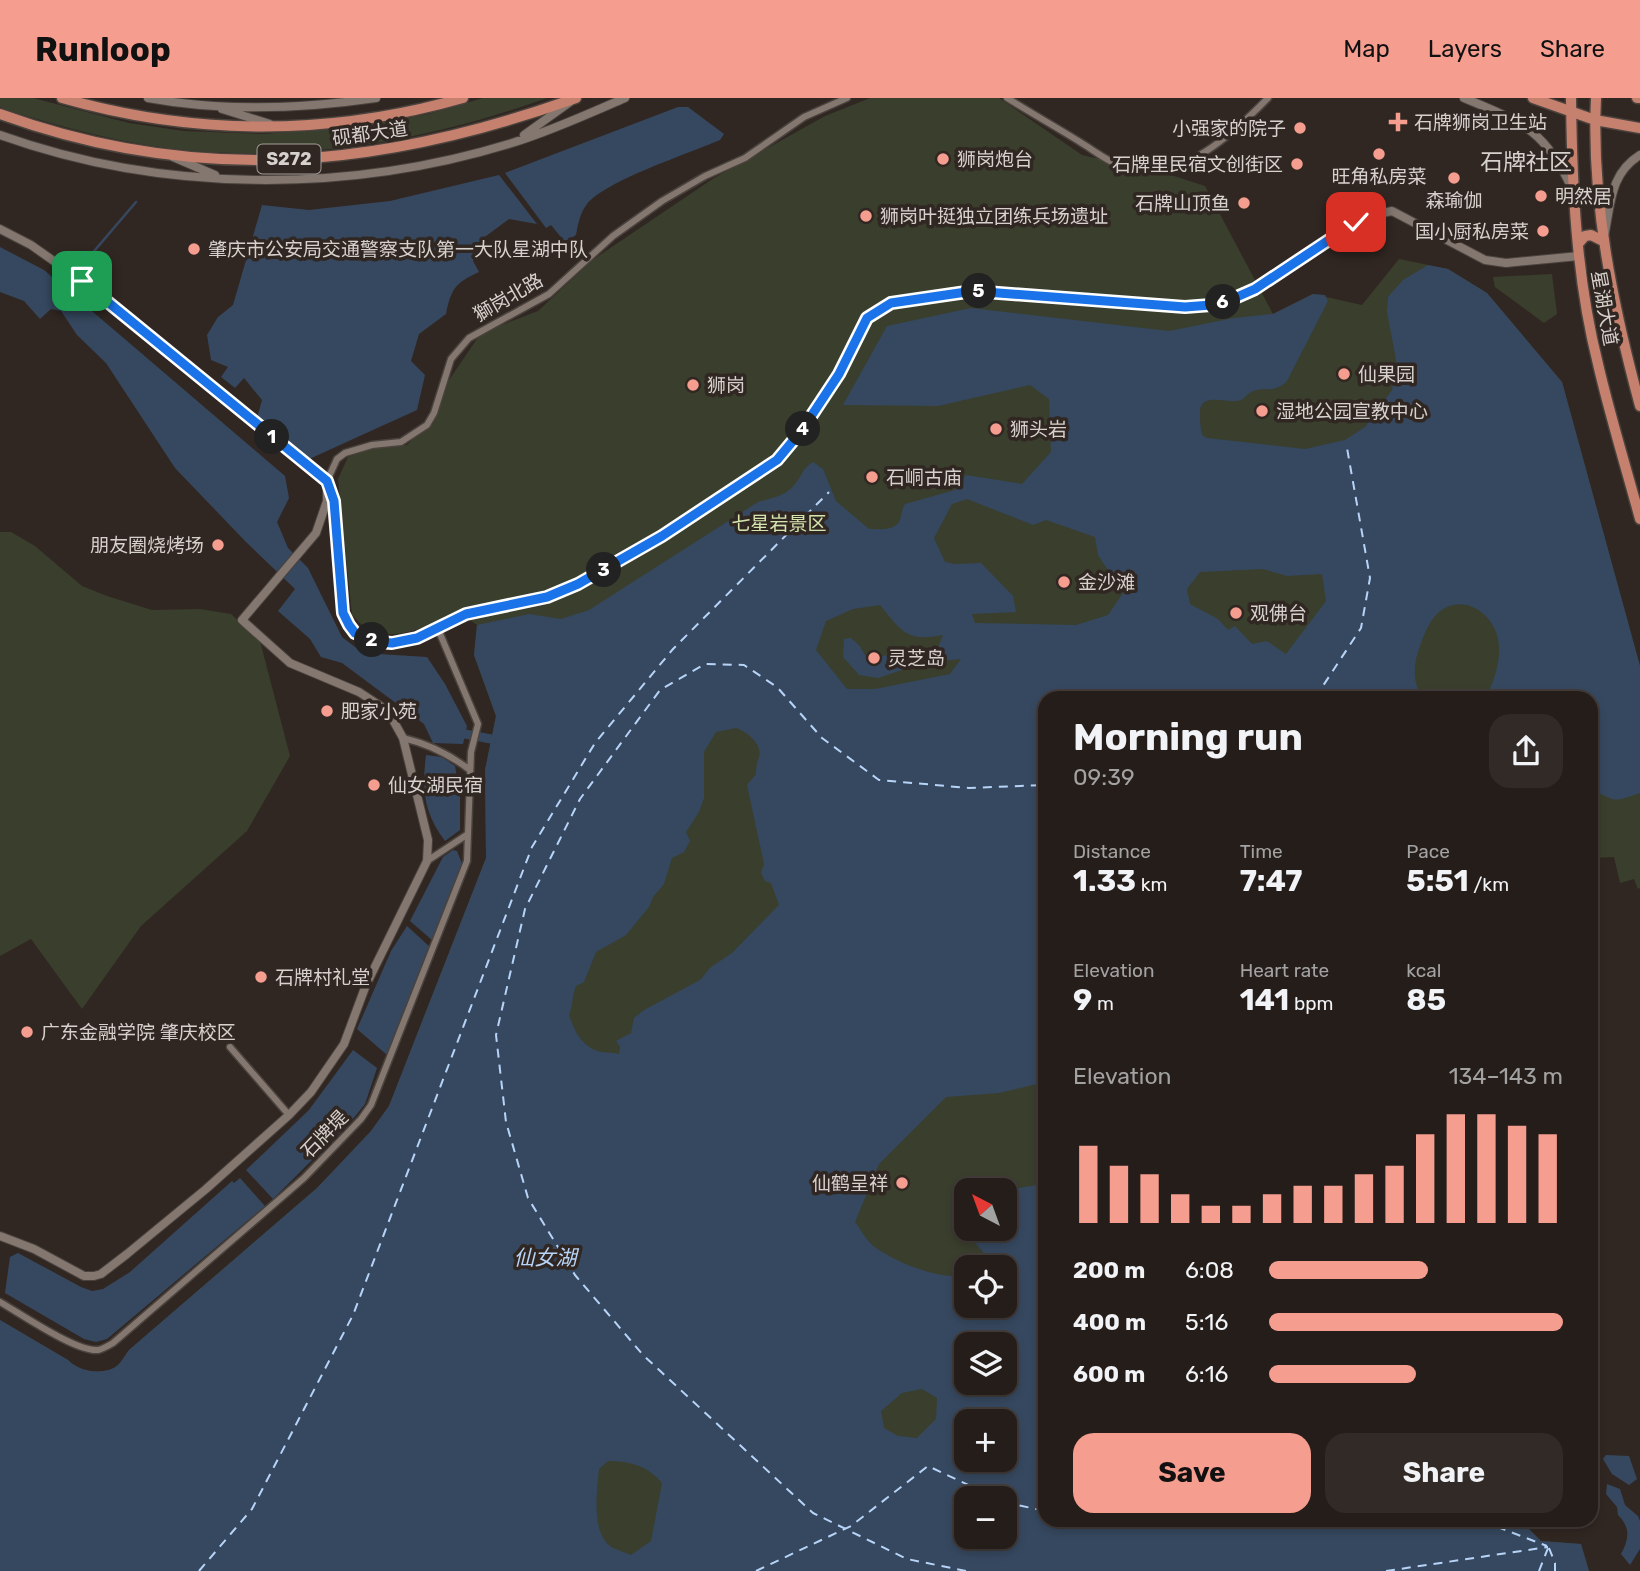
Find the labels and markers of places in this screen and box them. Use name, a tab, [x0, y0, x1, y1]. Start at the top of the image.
place label: 石牌狮岗卫生站	[1414, 111, 1547, 134]
marker: 石牌狮岗卫生站	[1388, 112, 1408, 132]
place label: 小强家的院子	[1172, 117, 1286, 140]
marker: 小强家的院子	[1292, 120, 1308, 136]
marker: 旺角私房菜	[1371, 146, 1387, 162]
place label: 狮岗炮台	[957, 148, 1033, 171]
marker: 狮岗炮台	[935, 151, 951, 167]
place label: 石牌里民宿文创街区	[1112, 153, 1283, 176]
marker: 石牌里民宿文创街区	[1289, 156, 1305, 172]
place label: 旺角私房菜	[1331, 165, 1427, 188]
marker: 森瑜伽	[1446, 170, 1462, 186]
place label: 明然居	[1555, 185, 1612, 208]
marker: 明然居	[1533, 188, 1549, 204]
place label: 森瑜伽	[1425, 189, 1483, 212]
place label: 石牌山顶鱼	[1135, 192, 1230, 215]
pin	[1326, 192, 1386, 252]
marker: 石牌山顶鱼	[1236, 195, 1252, 211]
place label: 狮岗叶挺独立团练兵场遗址	[880, 205, 1108, 228]
marker: 狮岗叶挺独立团练兵场遗址	[858, 208, 874, 224]
place label: 国小厨私房菜	[1415, 220, 1529, 243]
marker: 国小厨私房菜	[1535, 223, 1551, 239]
place label: 肇庆市公安局交通警察支队第一大队星湖中队	[208, 238, 588, 261]
marker: 肇庆市公安局交通警察支队第一大队星湖中队	[186, 241, 202, 257]
pin	[52, 251, 112, 311]
pin: 5	[962, 274, 996, 308]
pin: 6	[1206, 284, 1240, 320]
place label: 仙果园	[1358, 363, 1415, 386]
marker: 仙果园	[1336, 366, 1352, 382]
place label: 狮岗	[707, 374, 745, 397]
marker: 狮岗	[685, 377, 701, 393]
place label: 湿地公园宣教中心	[1276, 400, 1428, 423]
marker: 湿地公园宣教中心	[1254, 403, 1270, 419]
pin: 4	[786, 412, 820, 446]
place label: 狮头岩	[1010, 418, 1067, 441]
pin: 1	[254, 420, 290, 454]
marker: 狮头岩	[988, 421, 1004, 437]
place label: 石峒古庙	[886, 466, 962, 489]
marker: 石峒古庙	[864, 469, 880, 485]
place label: 朋友圈烧烤场	[90, 534, 204, 557]
marker: 朋友圈烧烤场	[210, 537, 226, 553]
pin: 3	[586, 552, 622, 588]
place label: 金沙滩	[1078, 571, 1135, 594]
marker: 金沙滩	[1056, 574, 1072, 590]
place label: 观佛台	[1250, 602, 1307, 625]
marker: 观佛台	[1228, 605, 1244, 621]
pin: 2	[354, 622, 390, 658]
place label: 灵芝岛	[888, 647, 945, 670]
marker: 灵芝岛	[866, 650, 882, 666]
place label: 肥家小苑	[341, 700, 417, 723]
marker: 肥家小苑	[319, 703, 335, 719]
place label: 仙女湖民宿	[388, 774, 483, 797]
marker: 仙女湖民宿	[366, 777, 382, 793]
place label: 石牌村礼堂	[275, 966, 370, 989]
marker: 石牌村礼堂	[253, 969, 269, 985]
place label: 广东金融学院 肇庆校区	[41, 1021, 236, 1044]
marker: 广东金融学院 肇庆校区	[19, 1024, 35, 1040]
place label: 仙鹤呈祥	[812, 1172, 888, 1195]
marker: 仙鹤呈祥	[894, 1175, 910, 1191]

